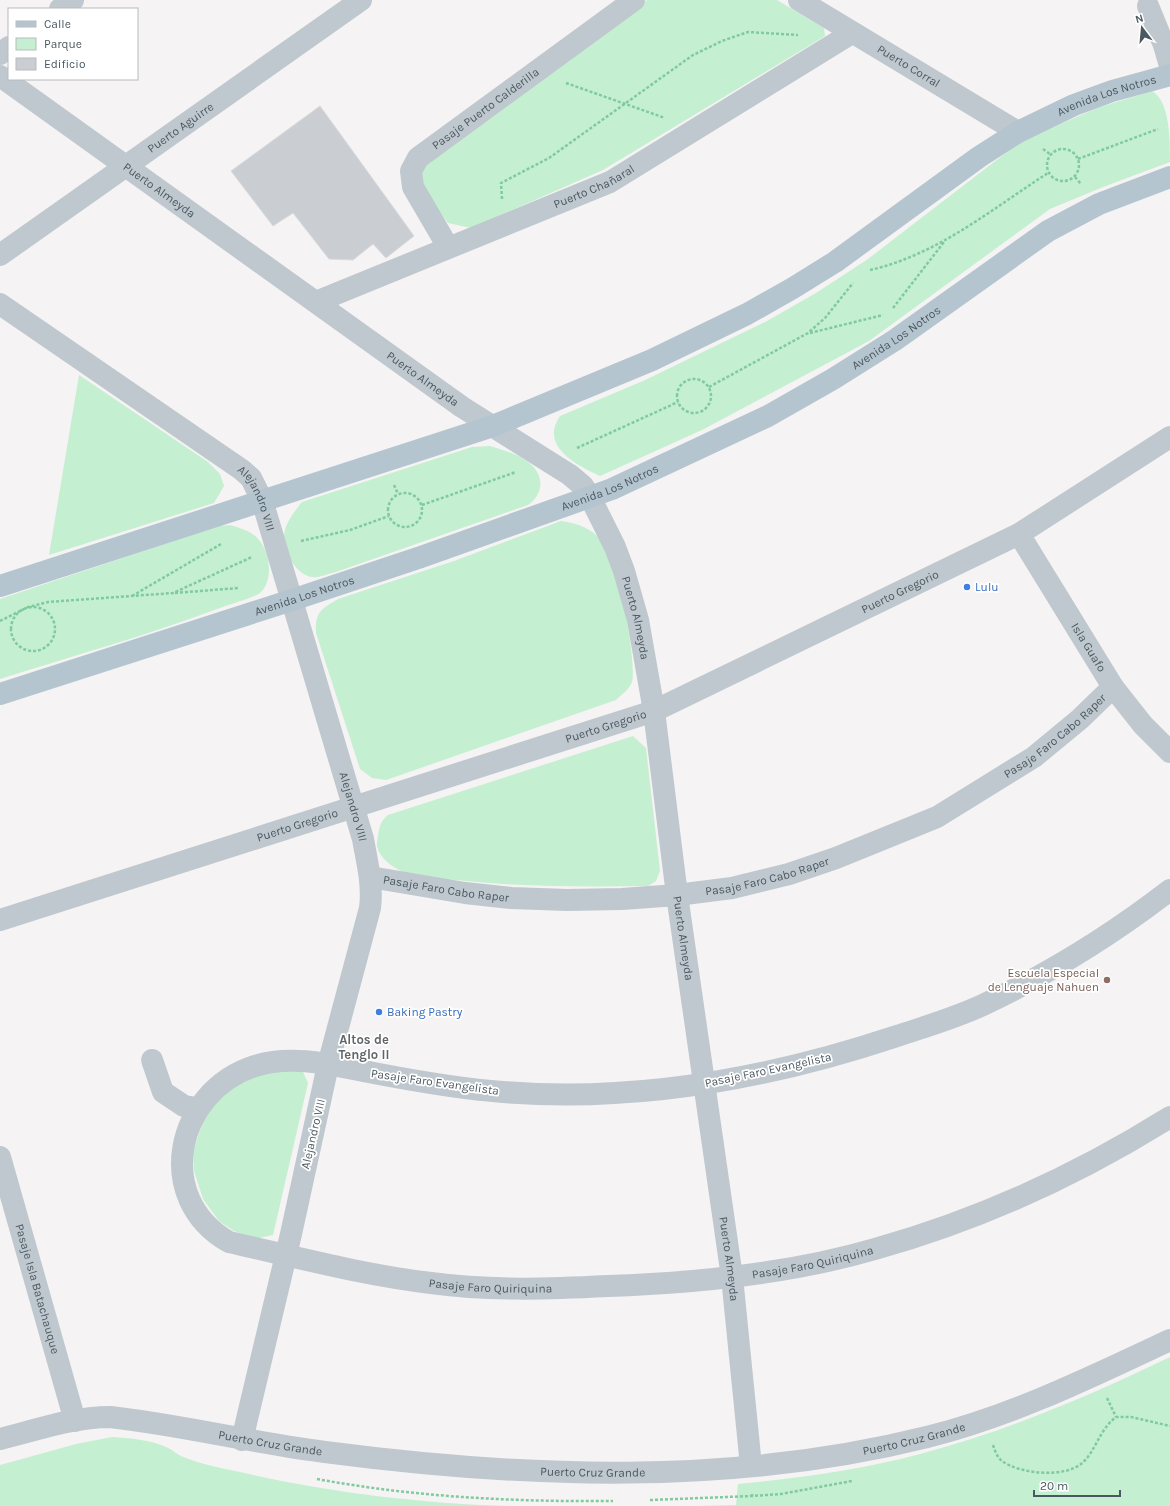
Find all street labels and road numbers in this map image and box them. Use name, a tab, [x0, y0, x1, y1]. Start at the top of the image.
street label: Puerto Corral	[875, 42, 943, 90]
street label: Pasaje Puerto Calderilla	[429, 65, 542, 152]
street label: Avenida Los Notros	[1055, 72, 1158, 119]
street label: Puerto Aguirre	[145, 99, 216, 156]
street label: Puerto Almeyda	[121, 160, 198, 221]
street label: Puerto Chañaral	[551, 162, 637, 211]
street label: Avenida Los Notros	[849, 303, 943, 372]
street label: Puerto Almeyda	[384, 348, 461, 409]
street label: Avenida Los Notros	[559, 461, 661, 514]
street label: Alejandro VIII	[235, 463, 278, 533]
street label: Puerto Gregorio	[859, 567, 941, 616]
street label: Avenida Los Notros	[253, 573, 356, 619]
street label: Puerto Almeyda	[619, 575, 652, 661]
street label: Isla Guafo	[1068, 620, 1109, 674]
street label: Pasaje Faro Cabo Raper	[1001, 690, 1109, 781]
street label: Puerto Gregorio	[563, 707, 648, 746]
street label: Alejandro VIII	[336, 770, 370, 842]
street label: Puerto Gregorio	[255, 806, 340, 845]
street label: Pasaje Faro Cabo Raper	[704, 854, 831, 898]
street label: Pasaje Faro Cabo Raper	[382, 872, 511, 905]
street label: Puerto Almeyda	[670, 895, 696, 981]
street label: Pasaje Faro Evangelista	[703, 1050, 833, 1090]
street label: Pasaje Faro Evangelista	[370, 1066, 500, 1098]
street label: Alejandro VIII	[298, 1097, 328, 1171]
street label: Puerto Almeyda	[716, 1216, 741, 1302]
street label: Pasaje Isla Batachauque	[12, 1222, 63, 1355]
street label: Pasaje Faro Quiriquina	[751, 1243, 875, 1281]
street label: Pasaje Faro Quiriquina	[428, 1276, 552, 1296]
street label: Puerto Cruz Grande	[862, 1420, 967, 1458]
street label: Puerto Cruz Grande	[217, 1427, 323, 1459]
street label: Puerto Cruz Grande	[540, 1464, 645, 1480]

